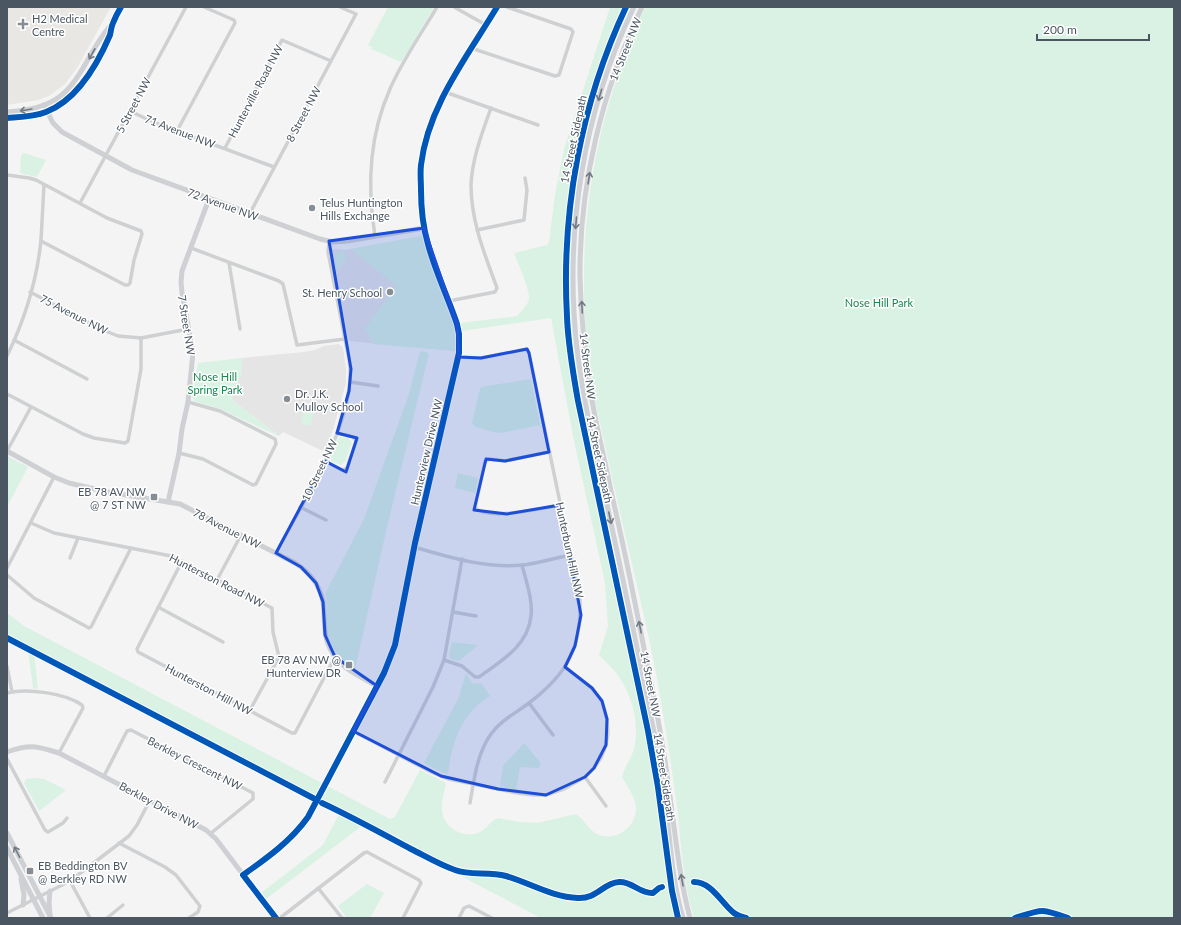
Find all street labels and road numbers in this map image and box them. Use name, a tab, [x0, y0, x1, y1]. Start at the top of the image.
street label: 14 Street NW	[606, 15, 644, 83]
street label: Hunterville Road NW	[225, 42, 285, 140]
street label: 5 Street NW	[113, 75, 153, 135]
street label: 8 Street NW	[283, 84, 323, 144]
street label: 14 Street Sidepath	[557, 94, 589, 184]
street label: 71 Avenue NW	[143, 112, 218, 151]
street label: 72 Avenue NW	[186, 185, 261, 223]
street label: 75 Avenue NW	[38, 291, 111, 337]
street label: 7 Street NW	[176, 294, 198, 357]
street label: 14 Street NW	[577, 332, 599, 401]
street label: Hunterview Drive NW	[407, 397, 445, 506]
street label: 14 Street Sidepath	[584, 414, 616, 504]
street label: 10 Street NW	[298, 436, 340, 503]
street label: Hunterburn Hill NW	[553, 501, 587, 600]
street label: 78 Avenue NW	[191, 505, 264, 551]
street label: Hunterston Road NW	[167, 550, 267, 610]
street label: 14 Street NW	[638, 650, 664, 719]
street label: Hunterston Hill NW	[163, 661, 255, 718]
street label: 14 Street Sidepath	[652, 732, 678, 822]
street label: Berkley Crescent NW	[146, 734, 245, 793]
street label: Berkley Drive NW	[117, 779, 201, 832]

